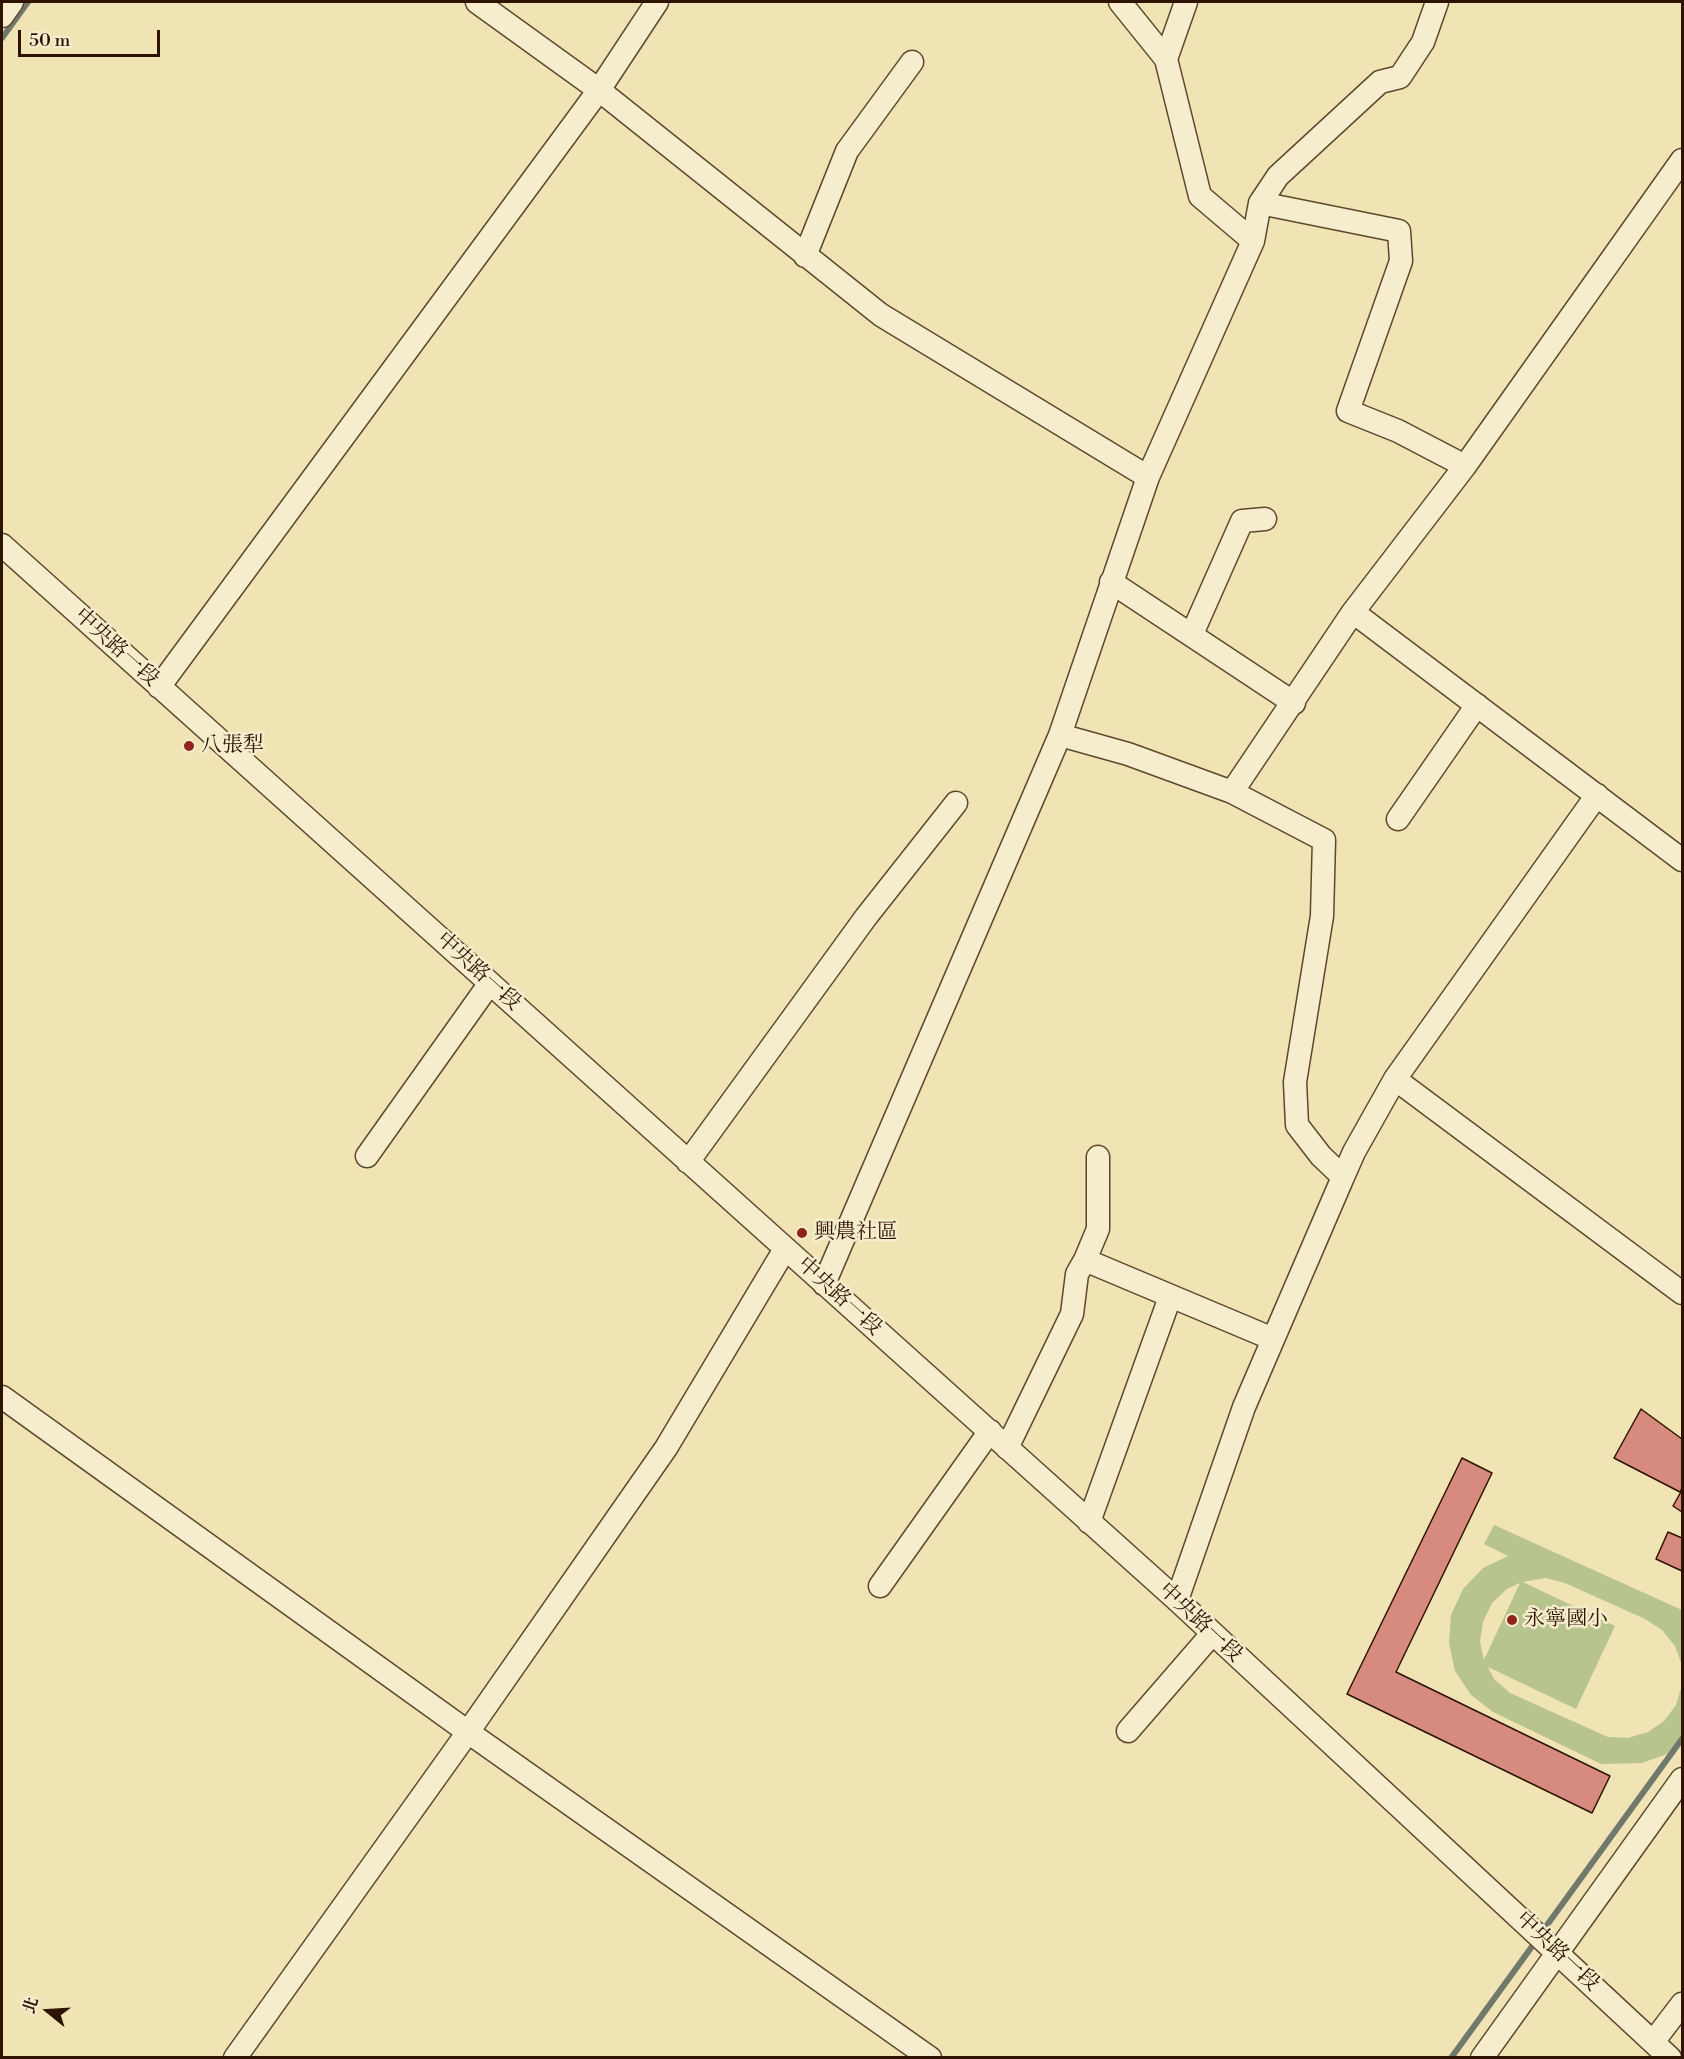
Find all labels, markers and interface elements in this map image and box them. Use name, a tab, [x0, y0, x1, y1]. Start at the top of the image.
scale bar	[21, 18, 164, 56]
text: 50 m	[29, 29, 70, 52]
street label: 中央路一段	[69, 604, 163, 692]
place label: 八張犁	[201, 733, 264, 759]
marker: 八張犁	[182, 739, 196, 753]
street label: 中央路一段	[431, 928, 525, 1016]
place label: 興農社區	[814, 1220, 898, 1246]
marker: 興農社區	[795, 1226, 809, 1240]
street label: 中央路一段	[792, 1253, 886, 1341]
street label: 中央路一段	[1153, 1578, 1247, 1668]
place label: 永寧國小	[1524, 1607, 1608, 1633]
marker: 永寧國小	[1505, 1613, 1519, 1627]
street label: 中央路一段	[1510, 1907, 1604, 1997]
north arrow	[18, 1981, 78, 2041]
text: 北	[19, 1995, 43, 2016]

